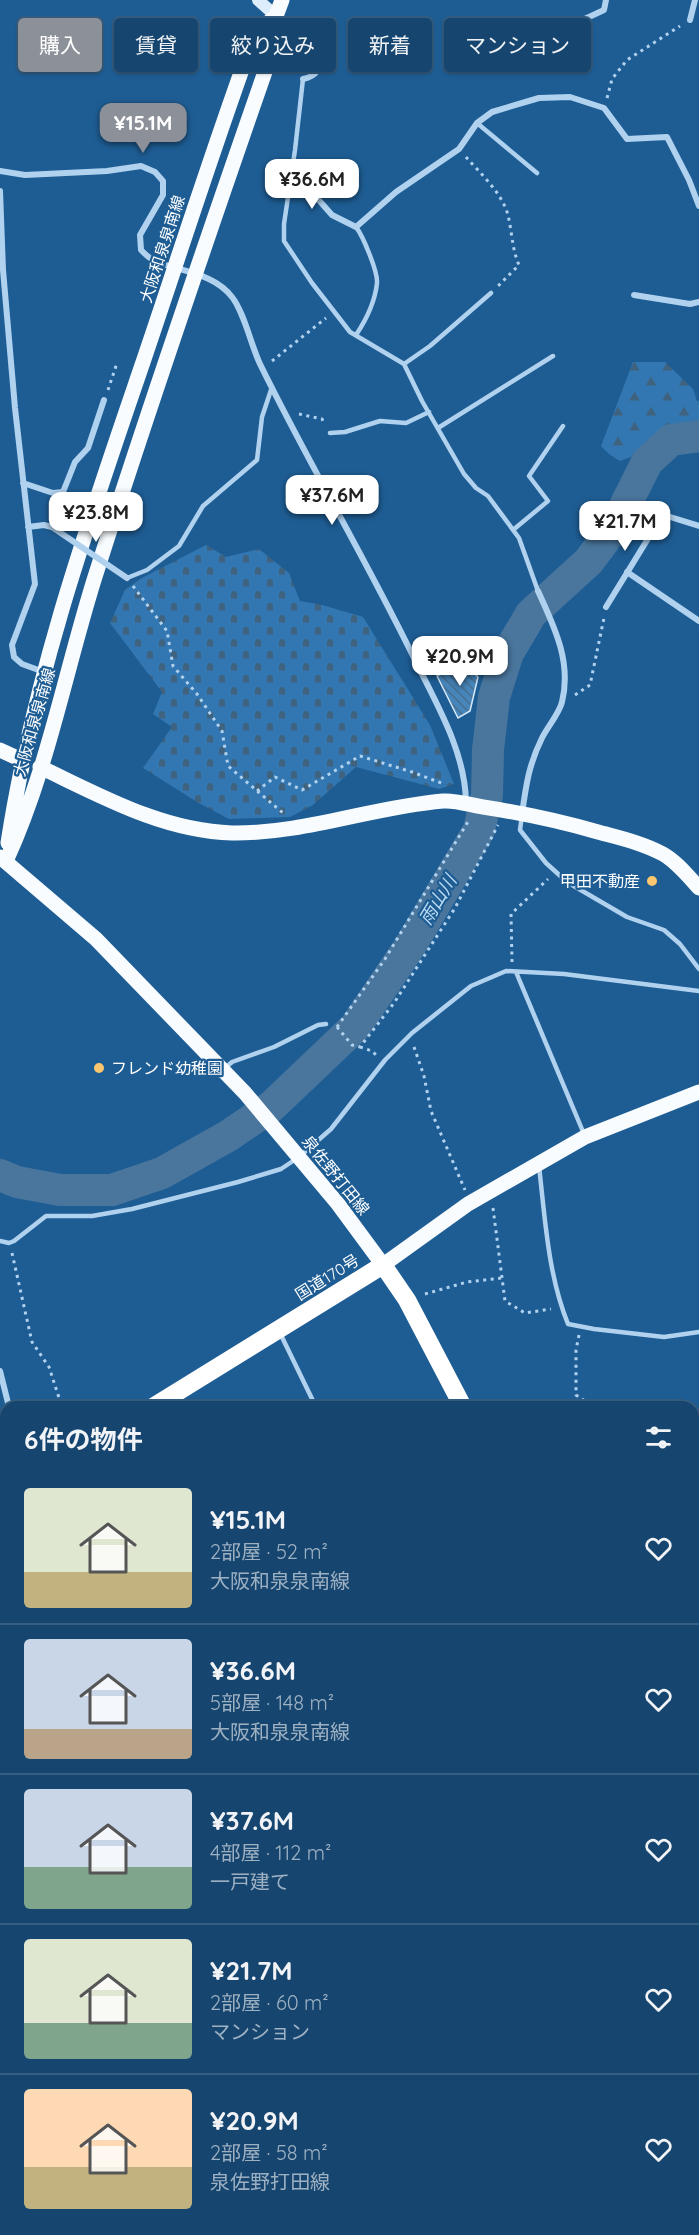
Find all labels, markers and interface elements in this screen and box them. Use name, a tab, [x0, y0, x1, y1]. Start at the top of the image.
chip: 購入	[18, 18, 102, 72]
chip: 賃貸	[114, 18, 198, 72]
chip: 絞り込み	[210, 18, 336, 72]
chip: 新着	[348, 18, 432, 72]
chip: マンション	[444, 18, 591, 72]
pin: ¥15.1M	[94, 103, 192, 154]
text: ¥15.1M	[114, 110, 172, 135]
pin: ¥36.6M	[263, 159, 361, 210]
text: ¥36.6M	[279, 166, 345, 191]
street label: 大阪和泉泉南線	[135, 193, 189, 305]
pin: ¥37.6M	[283, 475, 381, 526]
text: ¥37.6M	[300, 482, 364, 507]
pin: ¥23.8M	[47, 492, 145, 543]
text: ¥23.8M	[63, 499, 129, 524]
pin: ¥21.7M	[576, 501, 674, 552]
text: ¥21.7M	[593, 508, 657, 533]
pin: ¥20.9M	[411, 636, 509, 687]
text: ¥20.9M	[426, 643, 494, 668]
street label: 大阪和泉泉南線	[9, 665, 59, 779]
water label: 雨山川	[414, 869, 462, 929]
place label: 甲田不動産	[560, 871, 640, 891]
marker: 甲田不動産	[645, 874, 659, 888]
place label: フレンド幼稚園	[111, 1058, 223, 1078]
marker: フレンド幼稚園	[92, 1061, 106, 1075]
street label: 泉佐野打田線	[298, 1131, 374, 1219]
street label: 国道170号	[291, 1250, 363, 1304]
icon: filters	[642, 1421, 675, 1454]
text: 6件の物件	[24, 1423, 142, 1456]
text: ¥15.1M	[210, 1503, 286, 1536]
icon: home	[72, 1512, 144, 1584]
icon: heart	[642, 1532, 675, 1565]
text: 2部屋 · 52 m²	[210, 1539, 328, 1564]
text: 大阪和泉泉南線	[210, 1568, 350, 1593]
text: ¥36.6M	[210, 1654, 296, 1687]
icon: home	[72, 1663, 144, 1735]
icon: heart	[642, 1683, 675, 1716]
text: 5部屋 · 148 m²	[210, 1690, 334, 1715]
text: 大阪和泉泉南線	[210, 1719, 350, 1744]
text: ¥37.6M	[210, 1804, 294, 1837]
icon: home	[72, 1813, 144, 1885]
icon: heart	[642, 1833, 675, 1866]
text: 4部屋 · 112 m²	[210, 1840, 331, 1865]
text: 一戸建て	[210, 1869, 290, 1894]
text: ¥21.7M	[210, 1954, 292, 1987]
icon: home	[72, 1963, 144, 2035]
icon: heart	[642, 1983, 675, 2016]
text: 2部屋 · 60 m²	[210, 1990, 329, 2015]
text: マンション	[210, 2019, 310, 2044]
text: ¥20.9M	[210, 2104, 299, 2137]
icon: home	[72, 2113, 144, 2185]
icon: heart	[642, 2133, 675, 2166]
text: 2部屋 · 58 m²	[210, 2140, 328, 2165]
text: 泉佐野打田線	[210, 2169, 330, 2194]

